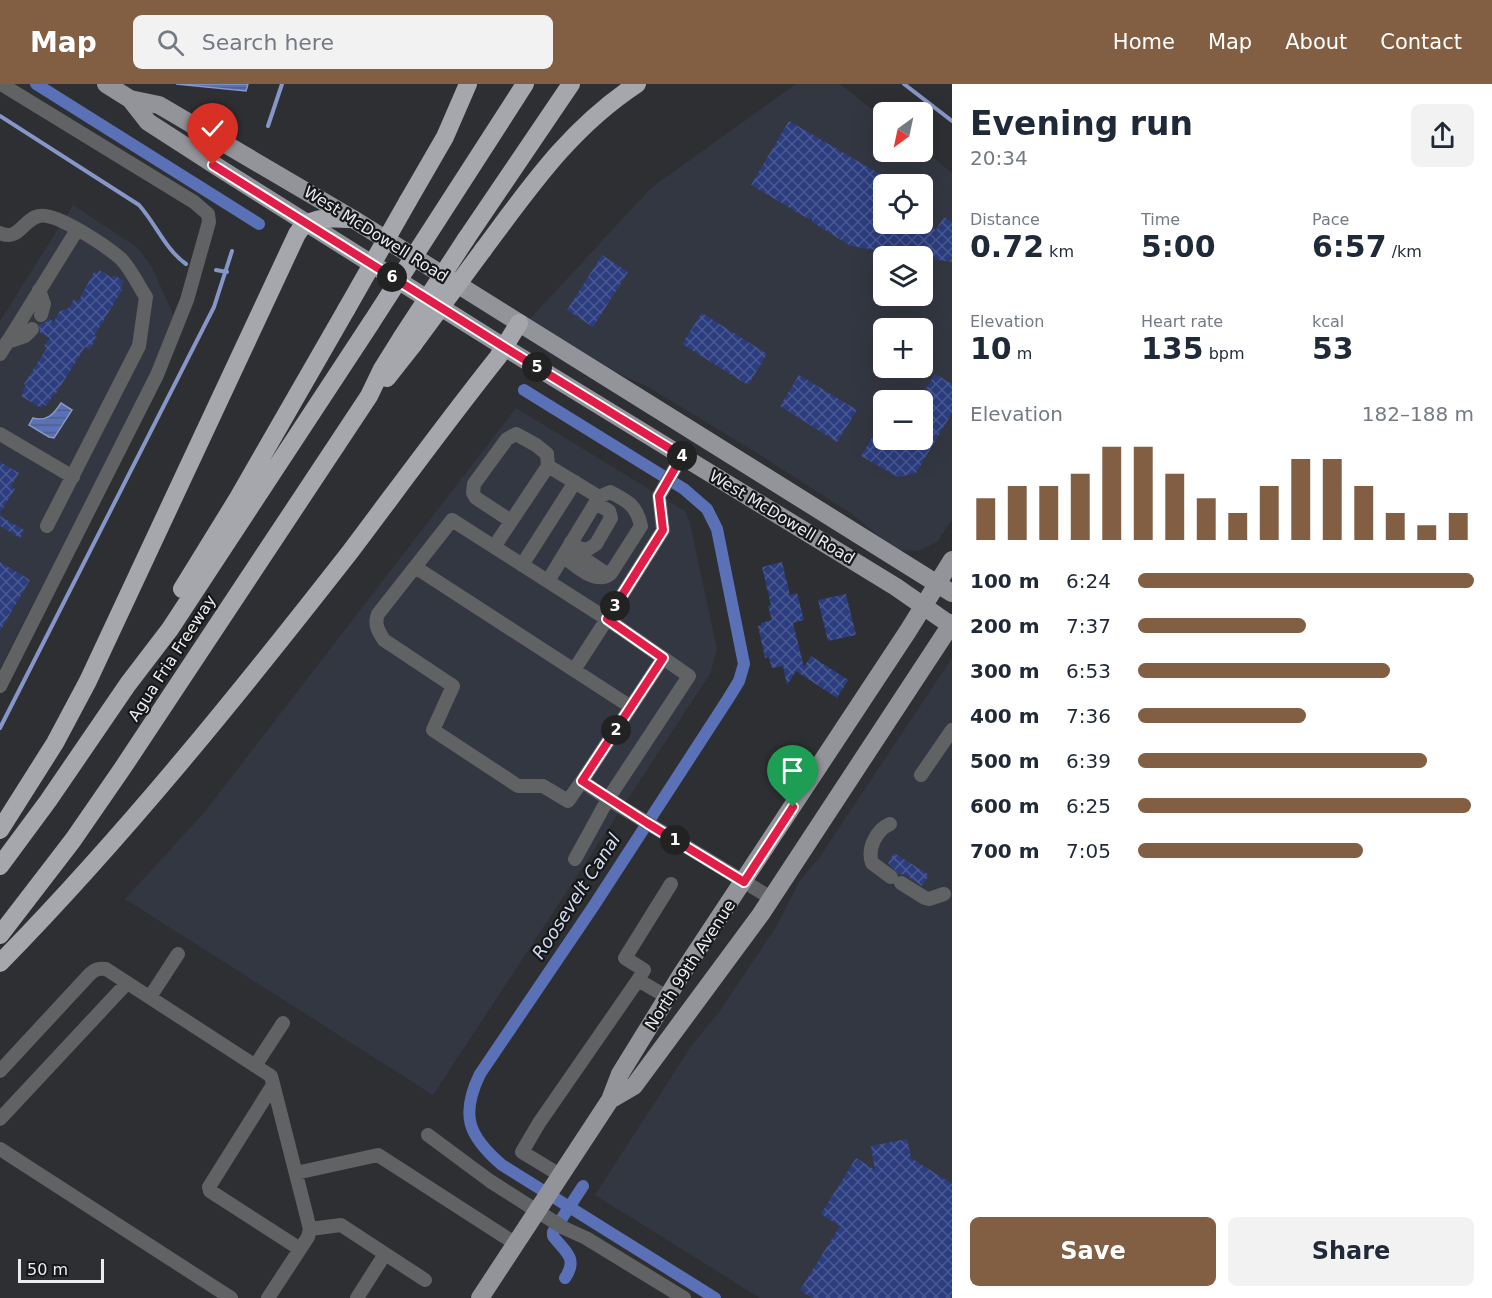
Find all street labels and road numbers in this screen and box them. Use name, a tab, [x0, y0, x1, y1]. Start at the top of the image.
street label: West McDowell Road	[300, 182, 452, 286]
street label: West McDowell Road	[706, 466, 858, 568]
street label: Agua Fria Freeway	[124, 591, 220, 725]
street label: North 99th Avenue	[641, 896, 739, 1034]

